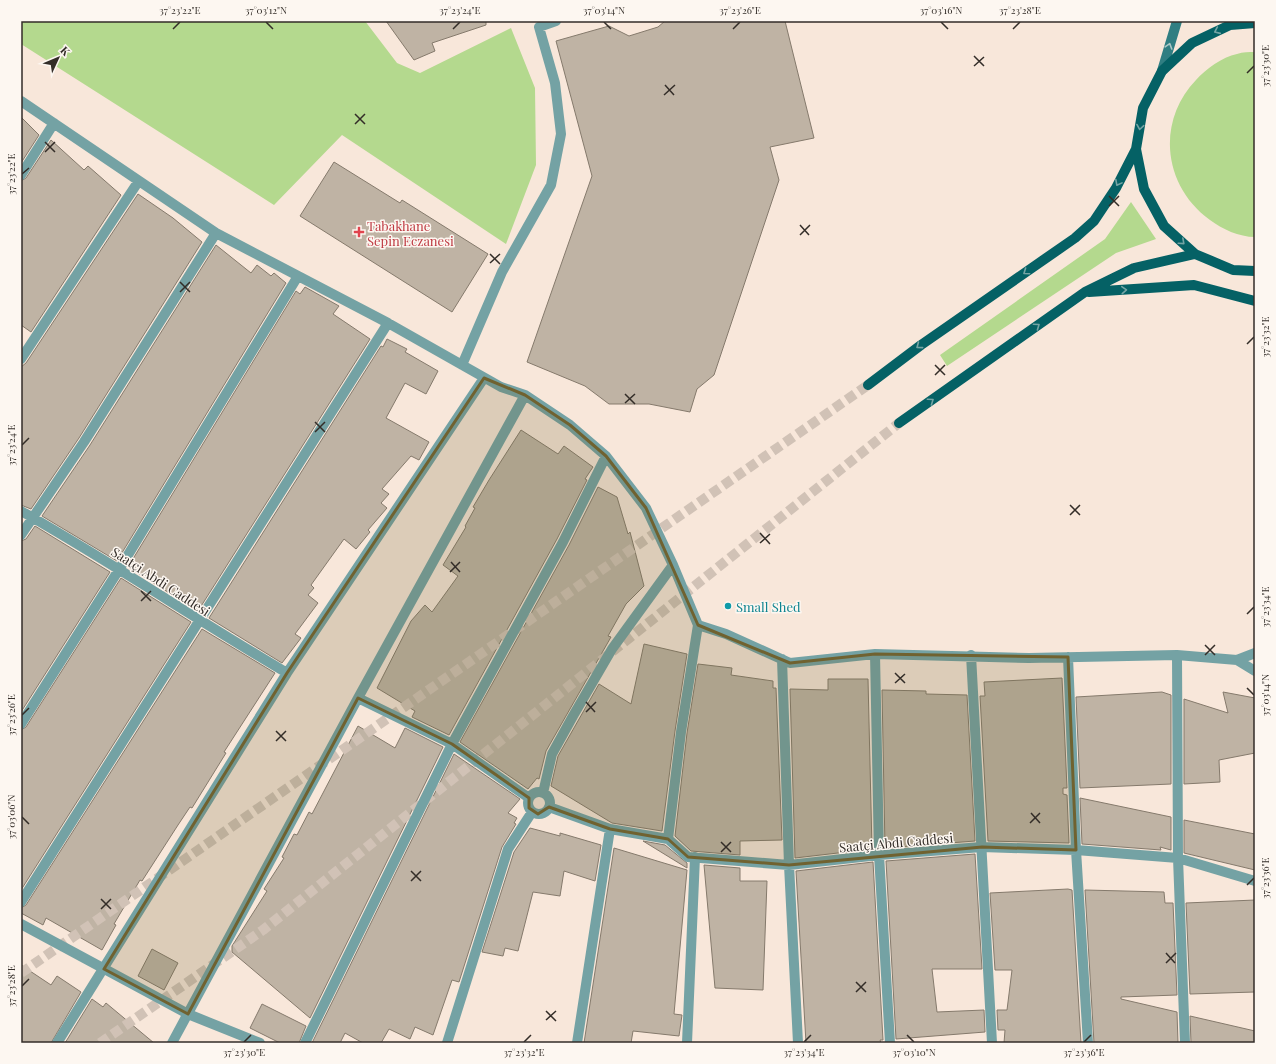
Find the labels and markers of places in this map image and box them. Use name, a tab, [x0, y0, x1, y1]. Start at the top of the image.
place label: Tabakhane Sepin Eczanesi	[367, 217, 454, 249]
marker: Tabakhane Sepin Eczanesi	[354, 227, 364, 237]
place label: Small Shed	[736, 598, 801, 615]
marker: Small Shed	[723, 601, 733, 611]

